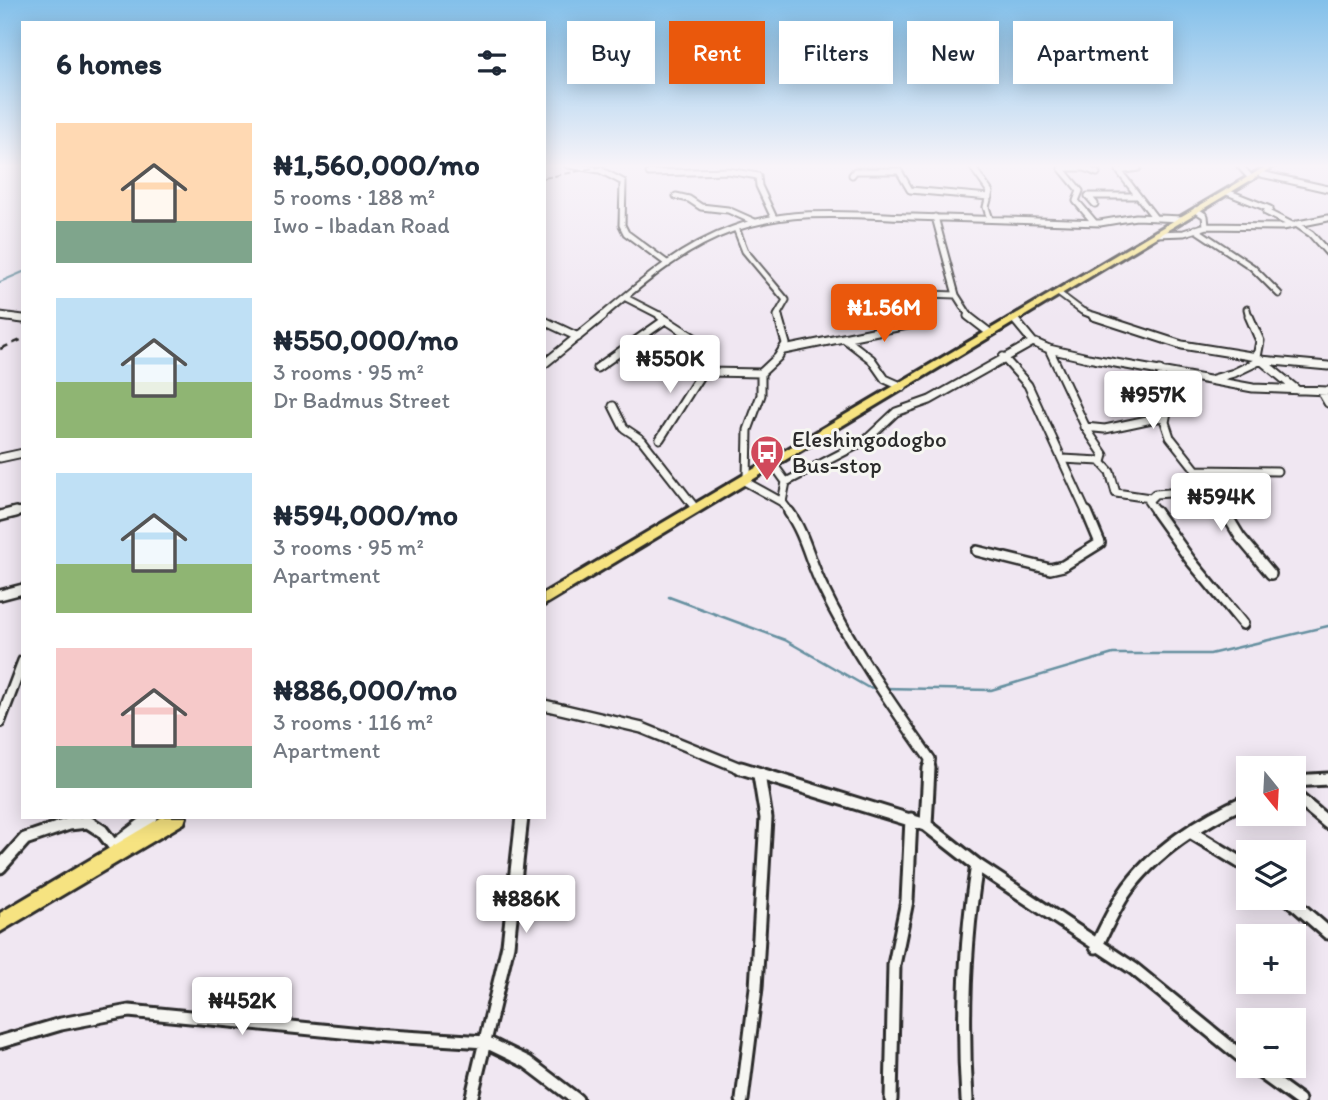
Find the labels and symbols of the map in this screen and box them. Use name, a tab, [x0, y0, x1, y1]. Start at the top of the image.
pin: ₦1.56M	[827, 284, 941, 344]
pin: ₦550K	[621, 336, 719, 395]
pin: ₦957K	[1104, 372, 1202, 431]
place label: Eleshingodogbo Bus-stop	[792, 425, 947, 479]
bus stop icon: Eleshingodogbo Bus-stop	[748, 433, 786, 482]
pin: ₦594K	[1172, 474, 1270, 533]
north arrow	[1236, 756, 1306, 826]
pin: ₦886K	[477, 876, 575, 935]
pin: ₦452K	[193, 978, 291, 1037]

